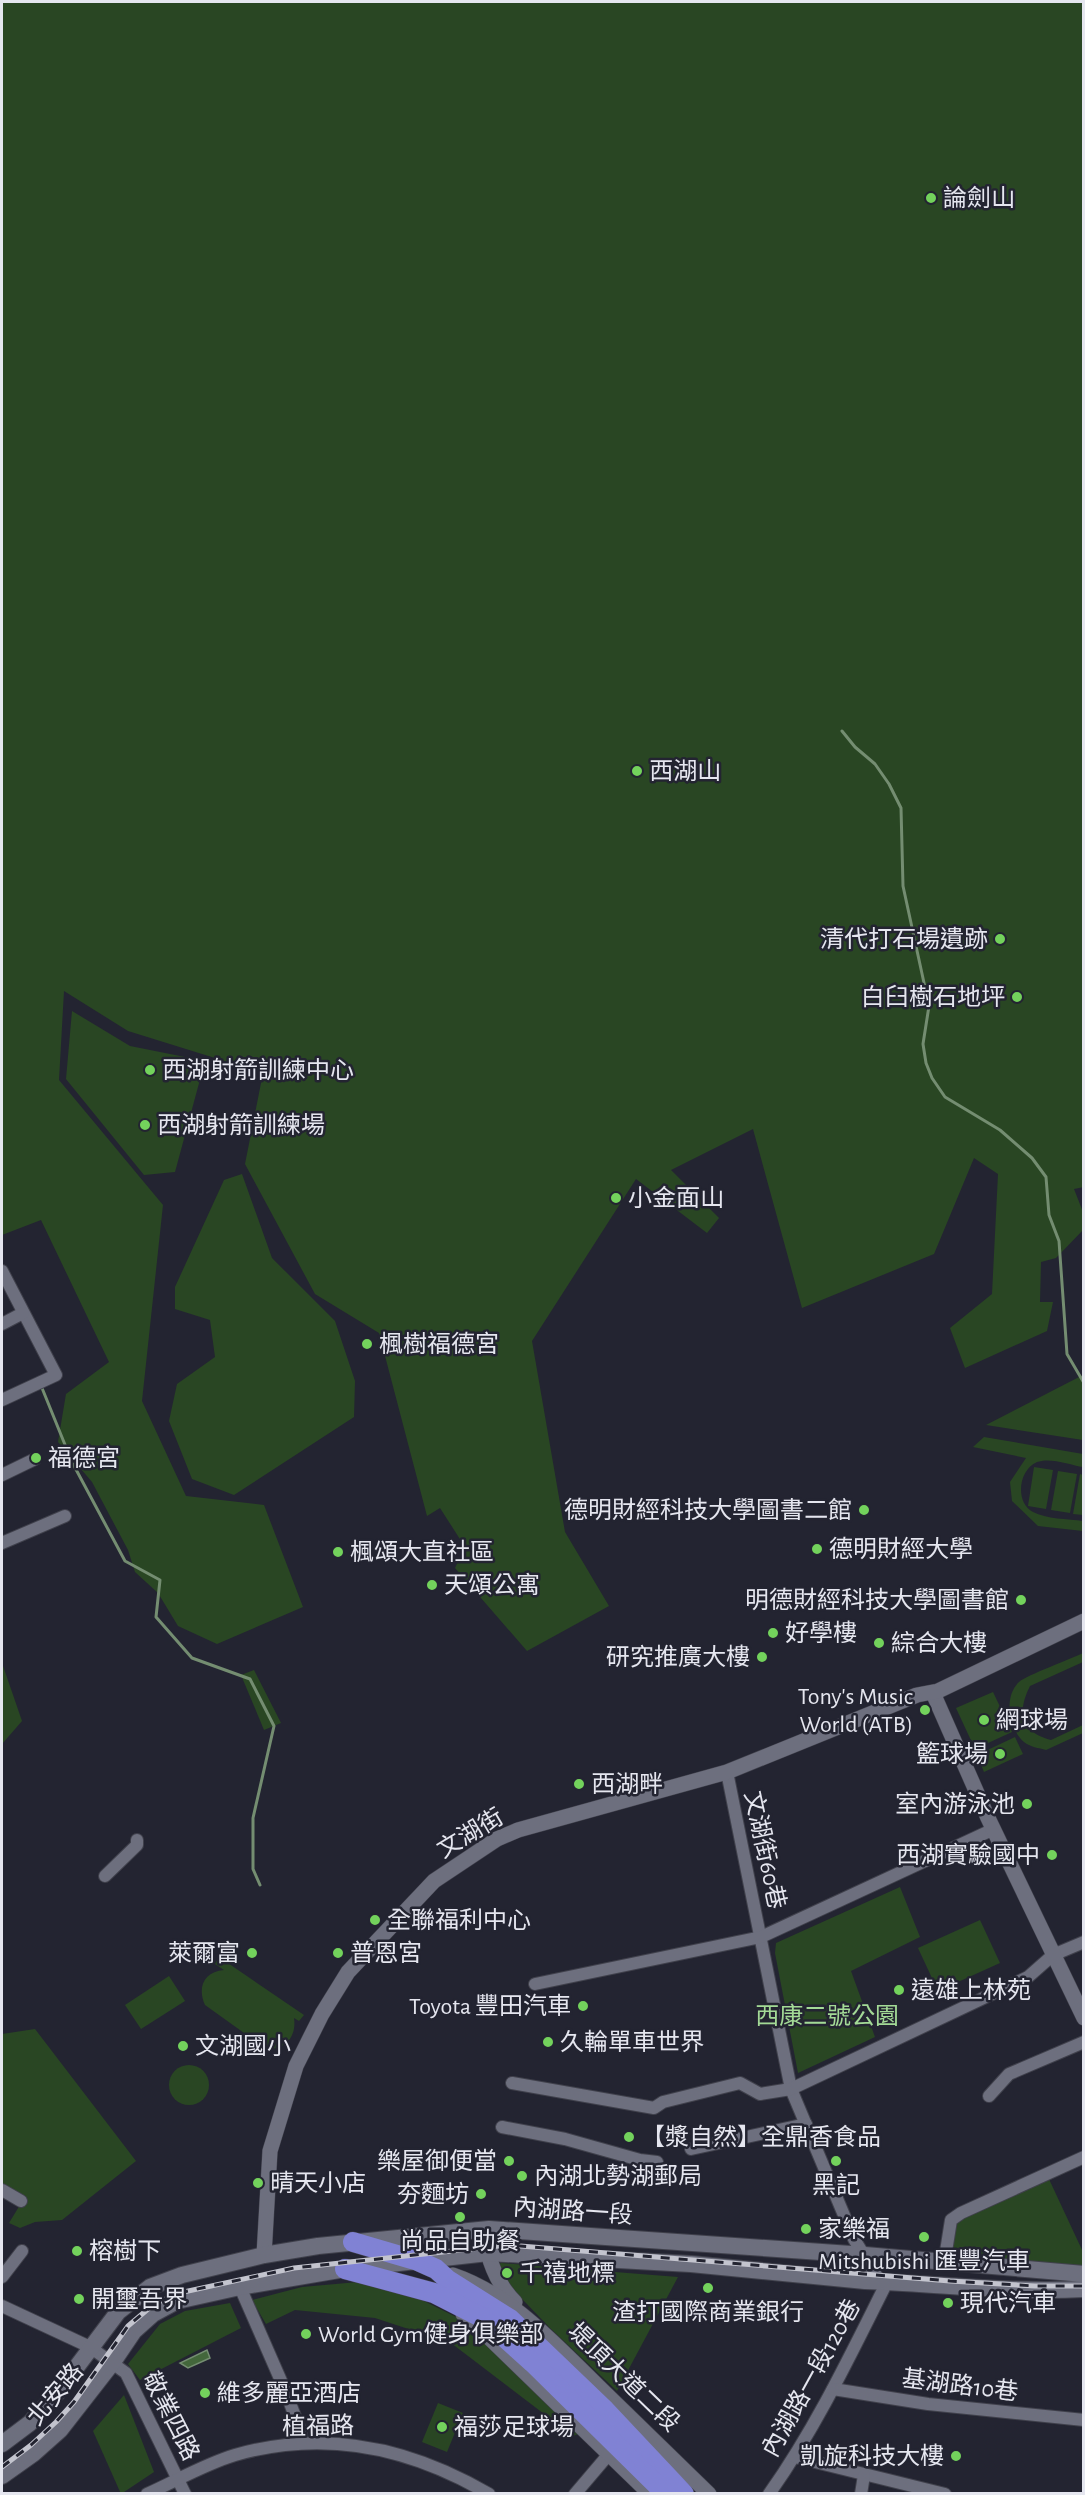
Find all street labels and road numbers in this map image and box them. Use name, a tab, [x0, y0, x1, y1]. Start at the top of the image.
street label: 文湖街60巷	[740, 1789, 790, 1911]
street label: 文湖街	[432, 1803, 508, 1863]
street label: 內湖路一段	[512, 2194, 634, 2228]
street label: 內湖路一段120巷	[757, 2295, 865, 2461]
street label: 堤頂大道二段	[563, 2318, 685, 2436]
street label: 北安路	[22, 2358, 88, 2430]
street label: 基湖路10巷	[900, 2365, 1020, 2405]
street label: 敬業四路	[138, 2367, 204, 2465]
street label: 植福路	[282, 2412, 354, 2440]

